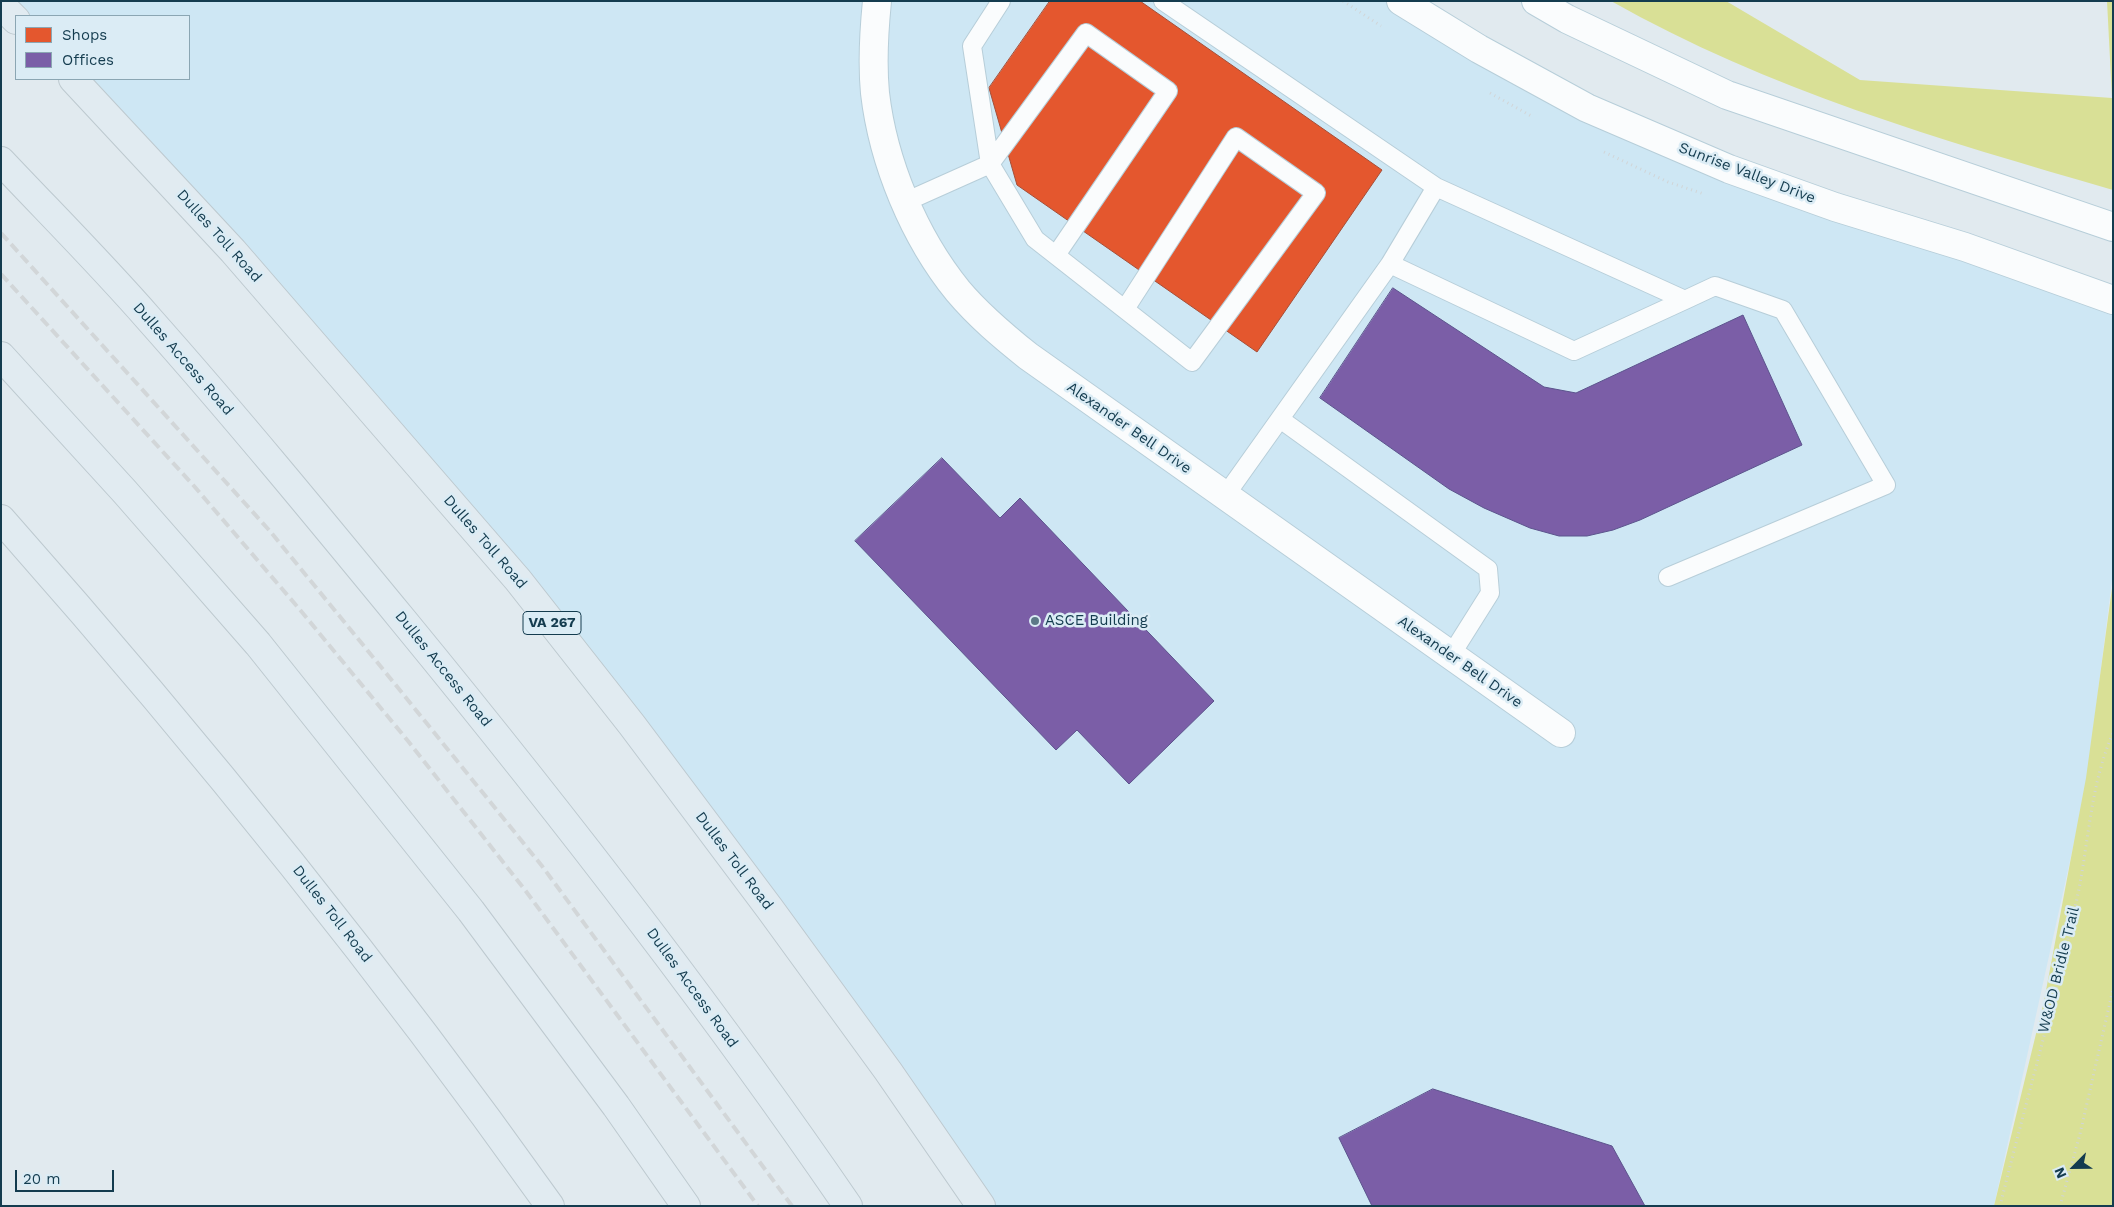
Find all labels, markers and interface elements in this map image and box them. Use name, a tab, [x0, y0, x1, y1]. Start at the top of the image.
legend	[15, 15, 190, 80]
text: Shops	[62, 26, 107, 44]
text: Offices	[62, 51, 114, 69]
street label: Sunrise Valley Drive	[1676, 139, 1818, 207]
street label: Dulles Toll Road	[173, 186, 265, 286]
street label: Dulles Access Road	[129, 299, 237, 419]
street label: Alexander Bell Drive	[1063, 378, 1195, 478]
street label: Dulles Toll Road	[439, 491, 531, 593]
street label: Dulles Access Road	[391, 608, 495, 730]
road number: VA 267	[523, 612, 581, 634]
place label: ASCE Building	[1045, 612, 1148, 630]
street label: Alexander Bell Drive	[1394, 612, 1526, 712]
marker: ASCE Building	[1029, 615, 1041, 627]
street label: Dulles Toll Road	[691, 808, 777, 914]
street label: Dulles Toll Road	[289, 862, 375, 966]
street label: W&OD Bridle Trail	[2035, 905, 2083, 1035]
street label: Dulles Access Road	[642, 925, 742, 1051]
north arrow	[2049, 1142, 2099, 1192]
scale bar	[18, 1160, 116, 1192]
text: N	[2051, 1165, 2070, 1181]
text: 20 m	[23, 1170, 61, 1188]

